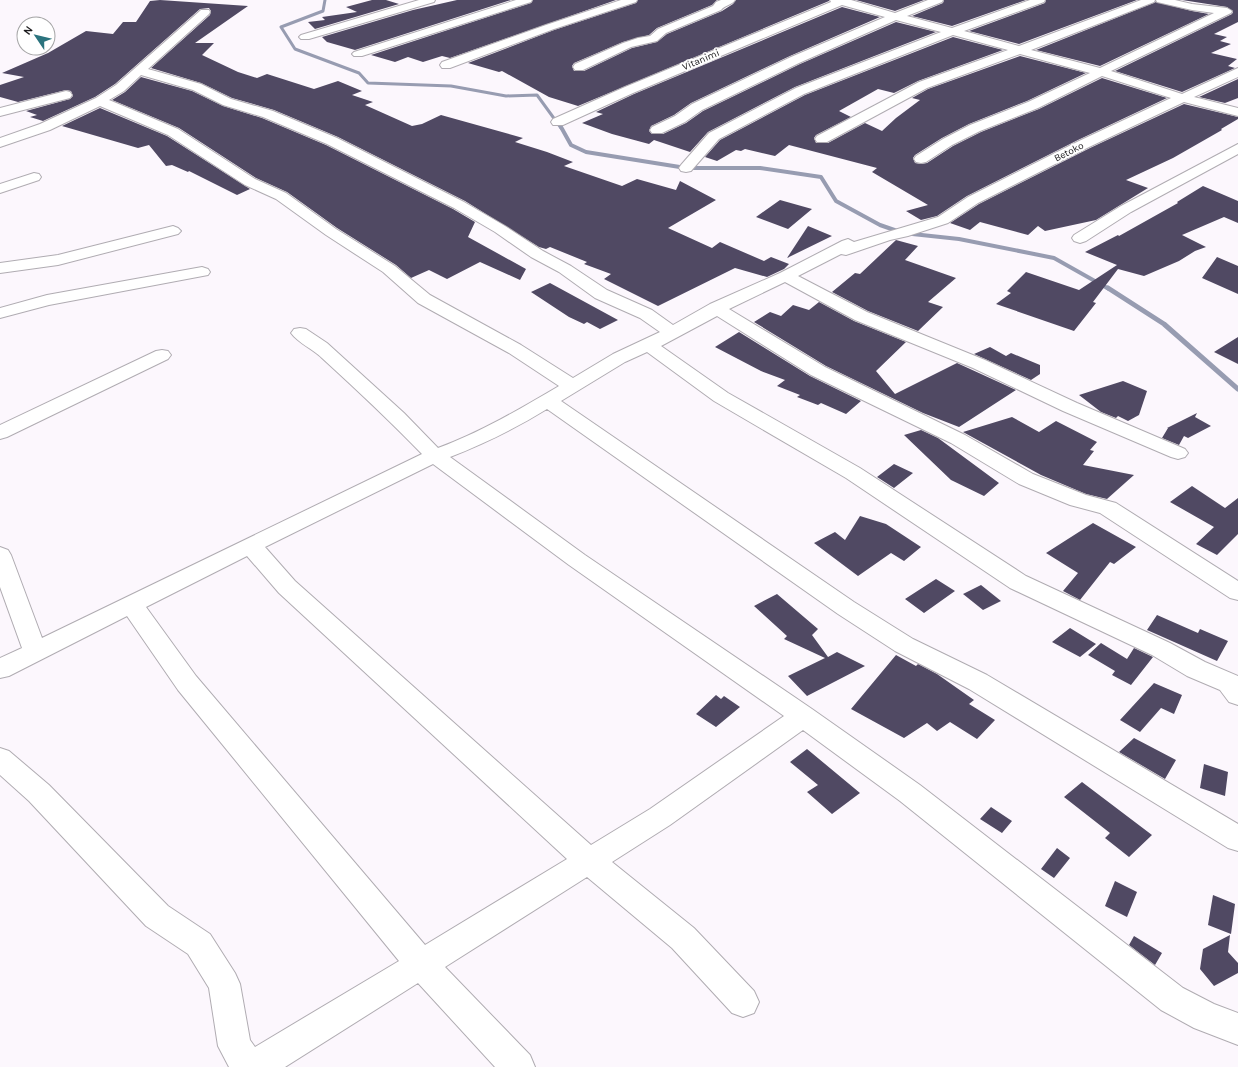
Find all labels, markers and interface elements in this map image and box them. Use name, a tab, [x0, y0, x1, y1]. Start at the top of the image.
north arrow	[16, 16, 56, 56]
text: N	[21, 24, 36, 38]
street label: Vitanimi	[681, 47, 721, 73]
street label: Betoko	[1052, 139, 1086, 165]

